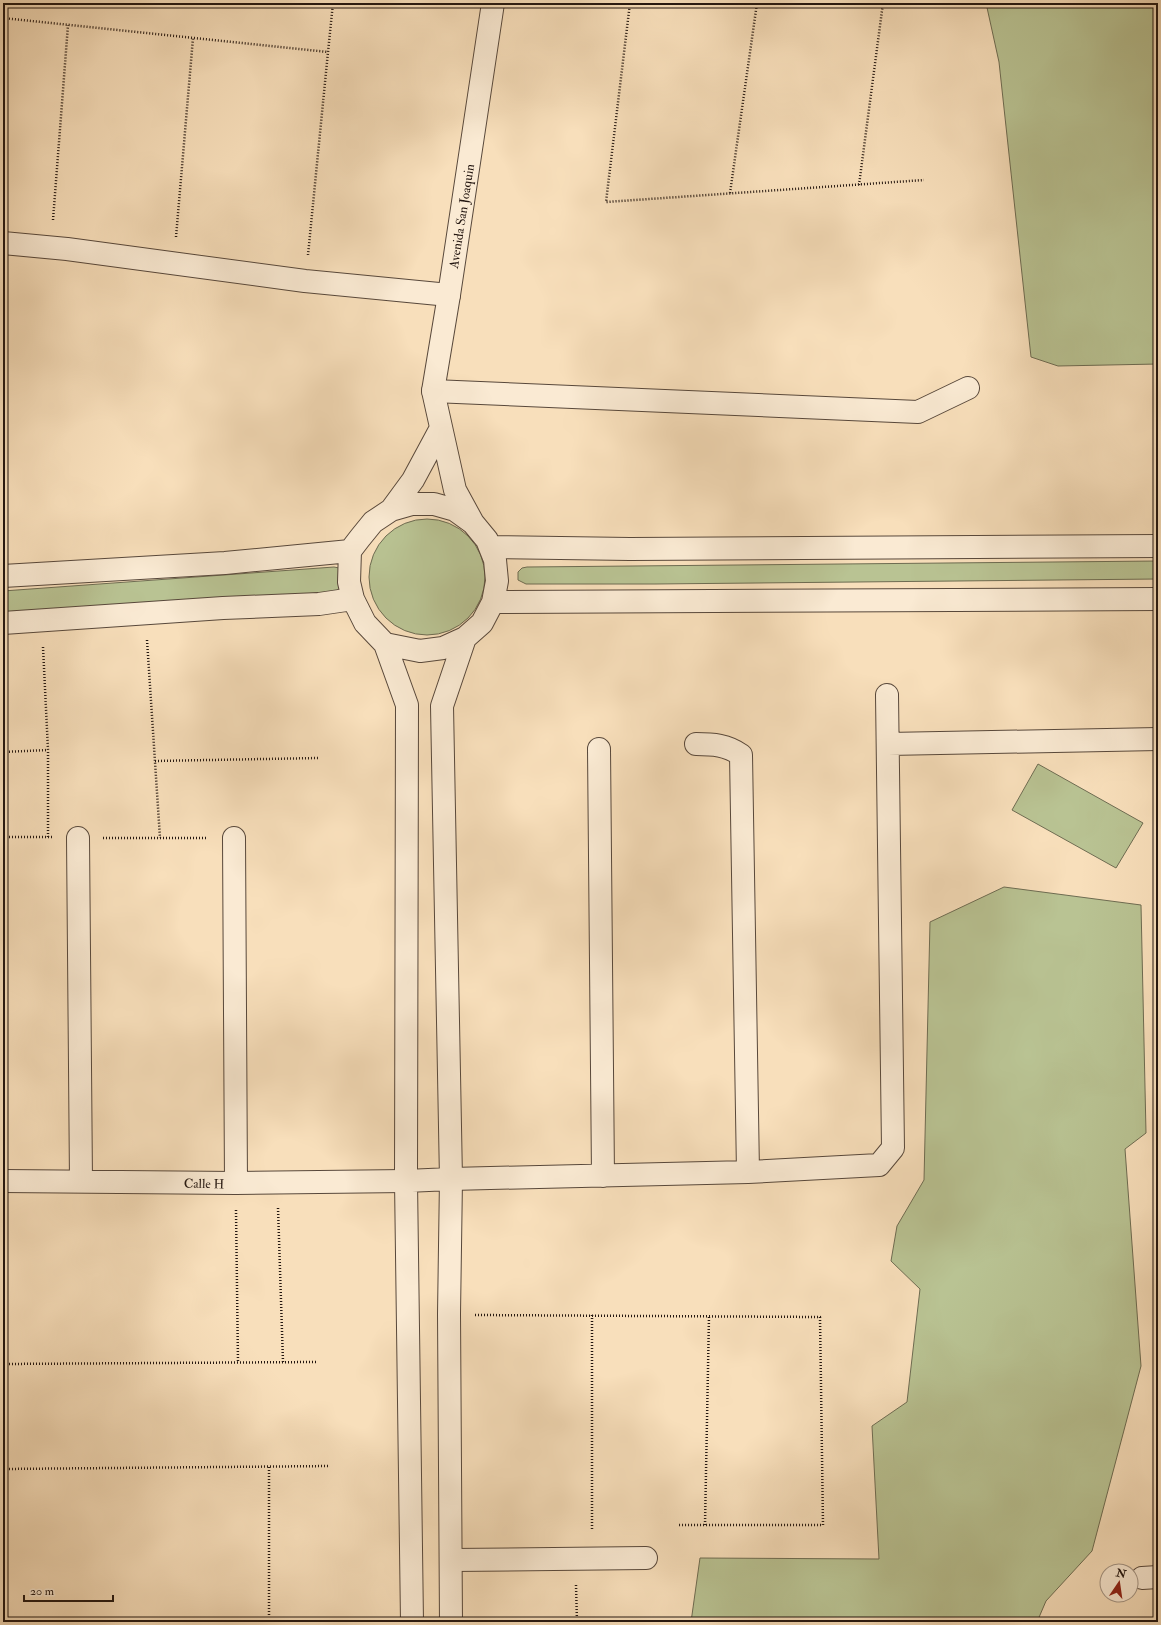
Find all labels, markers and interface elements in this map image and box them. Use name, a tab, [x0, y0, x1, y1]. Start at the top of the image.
street label: Avenida San Joaquin	[446, 162, 478, 271]
street label: Calle H	[184, 1176, 225, 1192]
north arrow	[1099, 1563, 1139, 1603]
text: N	[1114, 1566, 1129, 1581]
scale bar	[24, 1577, 113, 1603]
text: 20 m	[30, 1584, 55, 1599]

